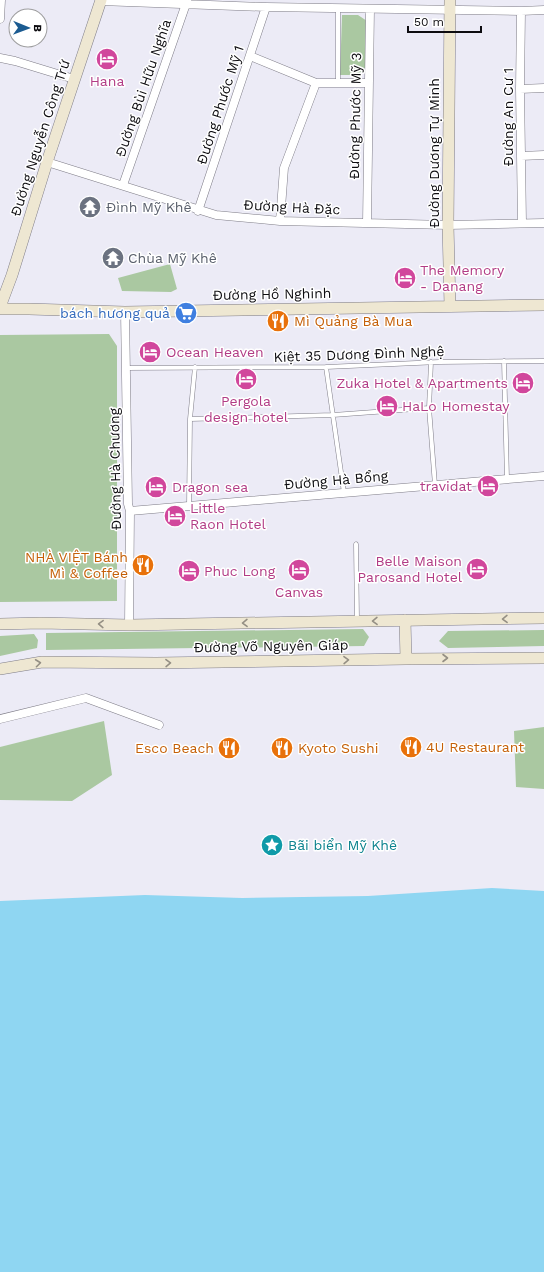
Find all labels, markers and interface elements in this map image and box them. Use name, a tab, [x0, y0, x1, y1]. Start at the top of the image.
north arrow	[8, 8, 48, 48]
scale bar	[408, 8, 481, 34]
text: 50 m	[414, 15, 444, 29]
street label: Đường Bùi Hữu Nghĩa	[112, 17, 174, 159]
text: B	[31, 24, 44, 33]
street label: Đường Phước Mỹ 1	[193, 44, 247, 166]
hotel icon: Hana	[94, 46, 120, 72]
street label: Đường Phước Mỹ 3	[346, 52, 364, 180]
street label: Đường Nguyễn Công Trứ	[7, 57, 73, 218]
street label: Đường An Cư 1	[500, 68, 516, 166]
place label: Hana	[90, 73, 124, 89]
street label: Đường Dương Tự Minh	[426, 78, 442, 228]
temple icon: Đình Mỹ Khê	[77, 194, 103, 220]
street label: Đường Hà Đặc	[243, 196, 341, 218]
place label: Đình Mỹ Khê	[106, 199, 192, 215]
temple icon: Chùa Mỹ Khê	[100, 245, 126, 271]
place label: Chùa Mỹ Khê	[128, 250, 217, 266]
place label: The Memory - Danang	[420, 262, 505, 294]
hotel icon: The Memory - Danang	[392, 265, 418, 291]
street label: Đường Hồ Nghinh	[212, 285, 332, 303]
supermarket icon: bách hương quả	[173, 300, 199, 326]
place label: bách hương quả	[60, 305, 170, 321]
restaurant icon: Mì Quảng Bà Mua	[265, 308, 291, 334]
place label: Mì Quảng Bà Mua	[294, 313, 412, 329]
hotel icon: Ocean Heaven	[137, 339, 163, 365]
street label: Kiệt 35 Dương Đình Nghệ	[273, 343, 445, 365]
place label: Ocean Heaven	[166, 344, 264, 360]
hotel icon: Pergola design hotel	[233, 366, 259, 392]
hotel icon: Zuka Hotel & Apartments	[510, 370, 536, 396]
place label: Zuka Hotel & Apartments	[336, 375, 508, 391]
place label: Pergola design hotel	[204, 393, 289, 425]
hotel icon: HaLo Homestay	[374, 393, 400, 419]
place label: HaLo Homestay	[402, 398, 510, 414]
street label: Đường Hà Chương	[106, 407, 124, 530]
street label: Đường Hà Bổng	[283, 467, 389, 493]
hotel icon: travidat	[475, 473, 501, 499]
hotel icon: Dragon sea	[143, 474, 169, 500]
place label: travidat	[420, 478, 472, 494]
place label: Dragon sea	[172, 479, 248, 495]
place label: Little Raon Hotel	[190, 500, 266, 532]
hotel icon: Little Raon Hotel	[162, 503, 188, 529]
place label: NHÀ VIỆT Bánh Mì & Coffee	[25, 549, 128, 581]
restaurant icon: NHÀ VIỆT Bánh Mì & Coffee	[130, 552, 156, 578]
place label: Belle Maison Parosand Hotel	[357, 553, 463, 585]
hotel icon: Belle Maison Parosand Hotel	[464, 556, 490, 582]
hotel icon: Canvas	[286, 557, 312, 583]
hotel icon: Phuc Long	[176, 558, 202, 584]
place label: Phuc Long	[204, 563, 276, 579]
place label: Canvas	[275, 584, 323, 600]
one-way arrow	[502, 614, 508, 623]
one-way arrow	[372, 617, 378, 625]
one-way arrow	[242, 619, 248, 627]
one-way arrow	[98, 620, 104, 628]
street label: Đường Võ Nguyên Giáp	[193, 637, 349, 655]
one-way arrow	[442, 654, 448, 662]
one-way arrow	[343, 656, 349, 664]
one-way arrow	[35, 658, 42, 667]
one-way arrow	[165, 659, 171, 667]
restaurant icon: 4U Restaurant	[398, 734, 424, 760]
restaurant icon: Esco Beach	[216, 735, 242, 761]
restaurant icon: Kyoto Sushi	[269, 735, 295, 761]
place label: 4U Restaurant	[426, 739, 524, 755]
place label: Esco Beach	[135, 740, 214, 756]
place label: Kyoto Sushi	[298, 740, 378, 756]
place icon: Bãi biển Mỹ Khê	[259, 832, 285, 858]
place label: Bãi biển Mỹ Khê	[288, 837, 397, 853]

